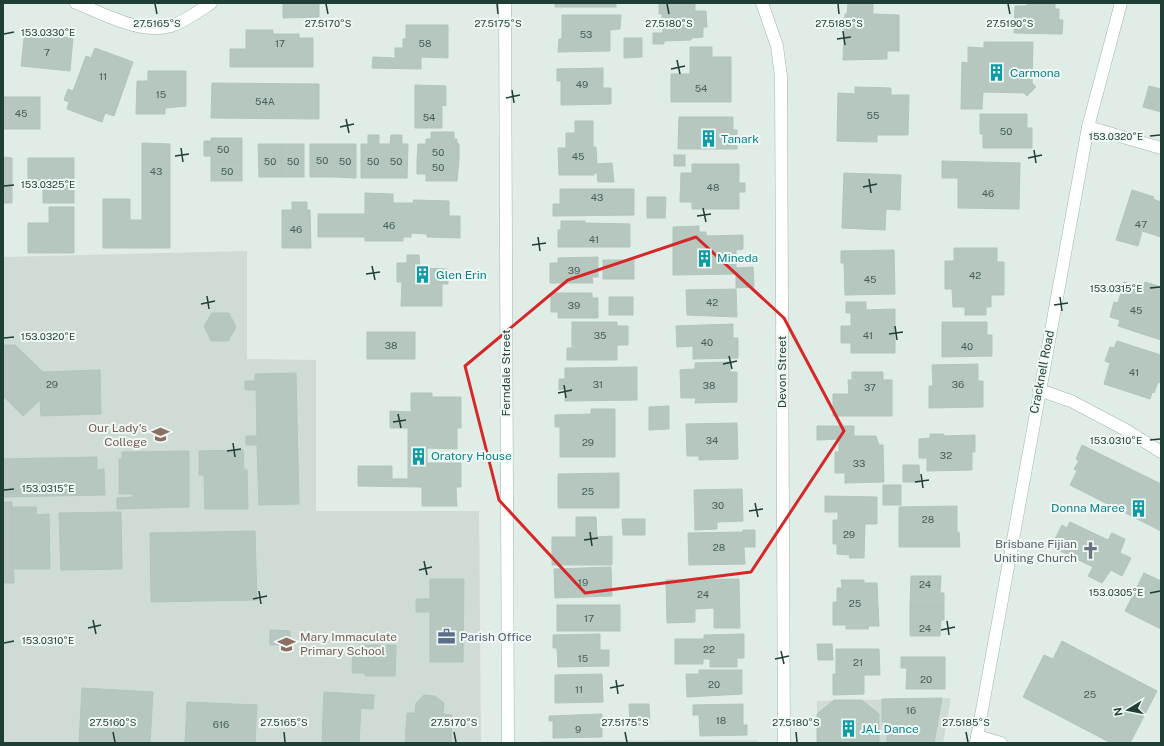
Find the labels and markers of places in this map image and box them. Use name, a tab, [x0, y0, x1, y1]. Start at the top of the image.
building icon: Carmona	[987, 63, 1007, 83]
place label: Carmona	[1010, 66, 1060, 80]
building icon: Tanark	[698, 129, 718, 149]
place label: Tanark	[721, 132, 759, 146]
building icon: Mineda	[694, 248, 714, 268]
place label: Mineda	[717, 251, 758, 265]
building icon: Glen Erin	[413, 265, 433, 285]
place label: Glen Erin	[436, 268, 487, 282]
place label: Our Lady's College	[88, 421, 147, 449]
school or university icon: Our Lady's College	[150, 425, 170, 445]
building icon: Oratory House	[408, 446, 428, 466]
place label: Oratory House	[431, 449, 512, 463]
building icon: Donna Maree	[1128, 498, 1148, 518]
place label: Donna Maree	[1051, 501, 1125, 515]
place label: Brisbane Fijian Uniting Church	[993, 537, 1077, 565]
church icon: Brisbane Fijian Uniting Church	[1080, 541, 1100, 561]
office icon: Parish Office	[437, 627, 457, 647]
place label: Mary Immaculate Primary School	[300, 630, 397, 658]
place label: Parish Office	[460, 630, 532, 644]
school or university icon: Mary Immaculate Primary School	[277, 634, 297, 654]
building icon: JAL Dance	[838, 719, 858, 739]
place label: JAL Dance	[861, 722, 919, 736]

